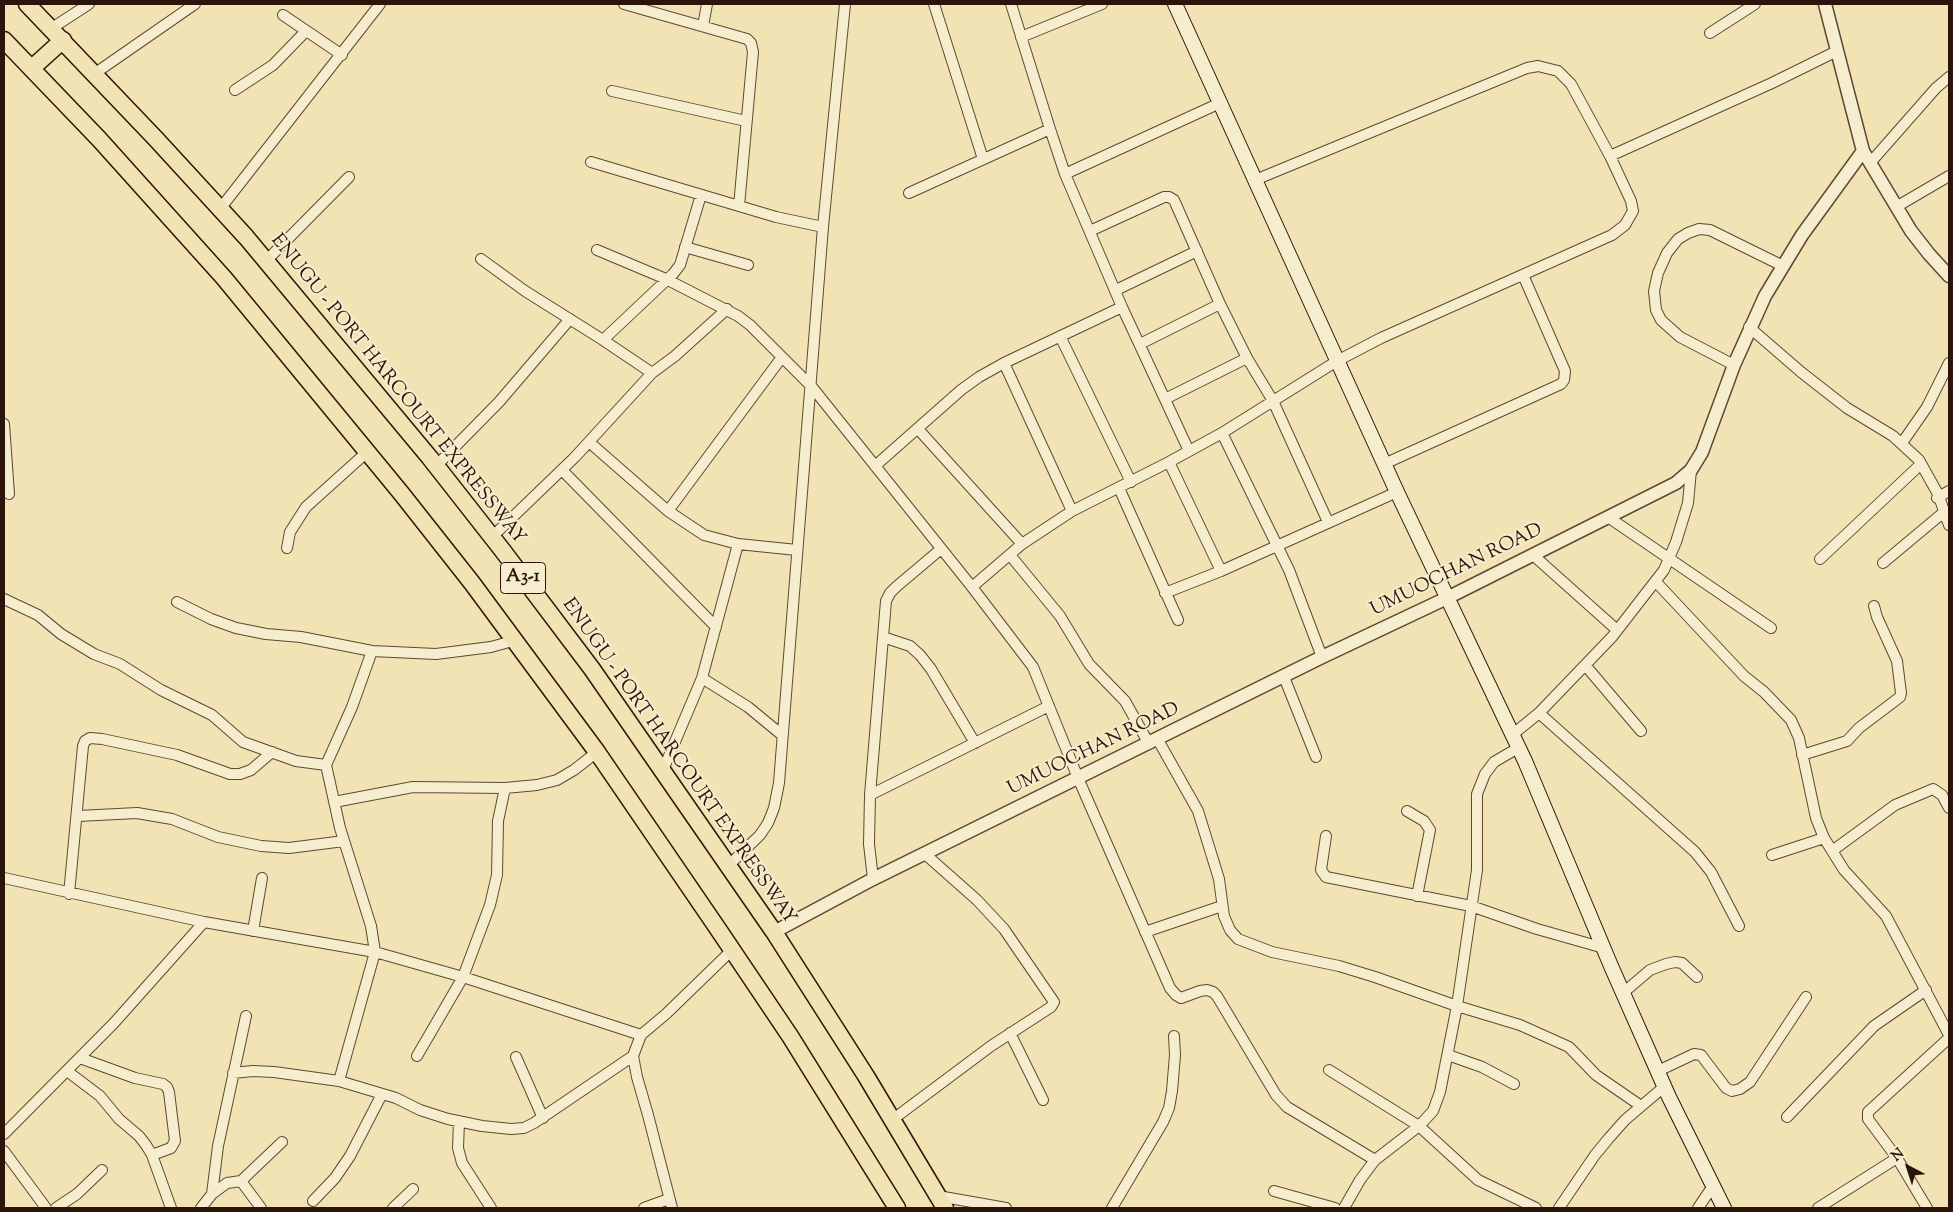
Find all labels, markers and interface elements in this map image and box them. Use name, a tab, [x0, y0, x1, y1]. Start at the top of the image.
street label: ENUGU - PORT HARCOURT EXPRESSWAY	[265, 230, 529, 550]
street label: UMUOCHAN ROAD	[1367, 519, 1547, 623]
road number: A3-1	[500, 562, 546, 594]
street label: ENUGU - PORT HARCOURT EXPRESSWAY	[556, 595, 800, 929]
street label: UMUOCHAN ROAD	[1004, 698, 1184, 802]
north arrow	[1883, 1142, 1933, 1192]
text: N	[1888, 1144, 1909, 1167]

